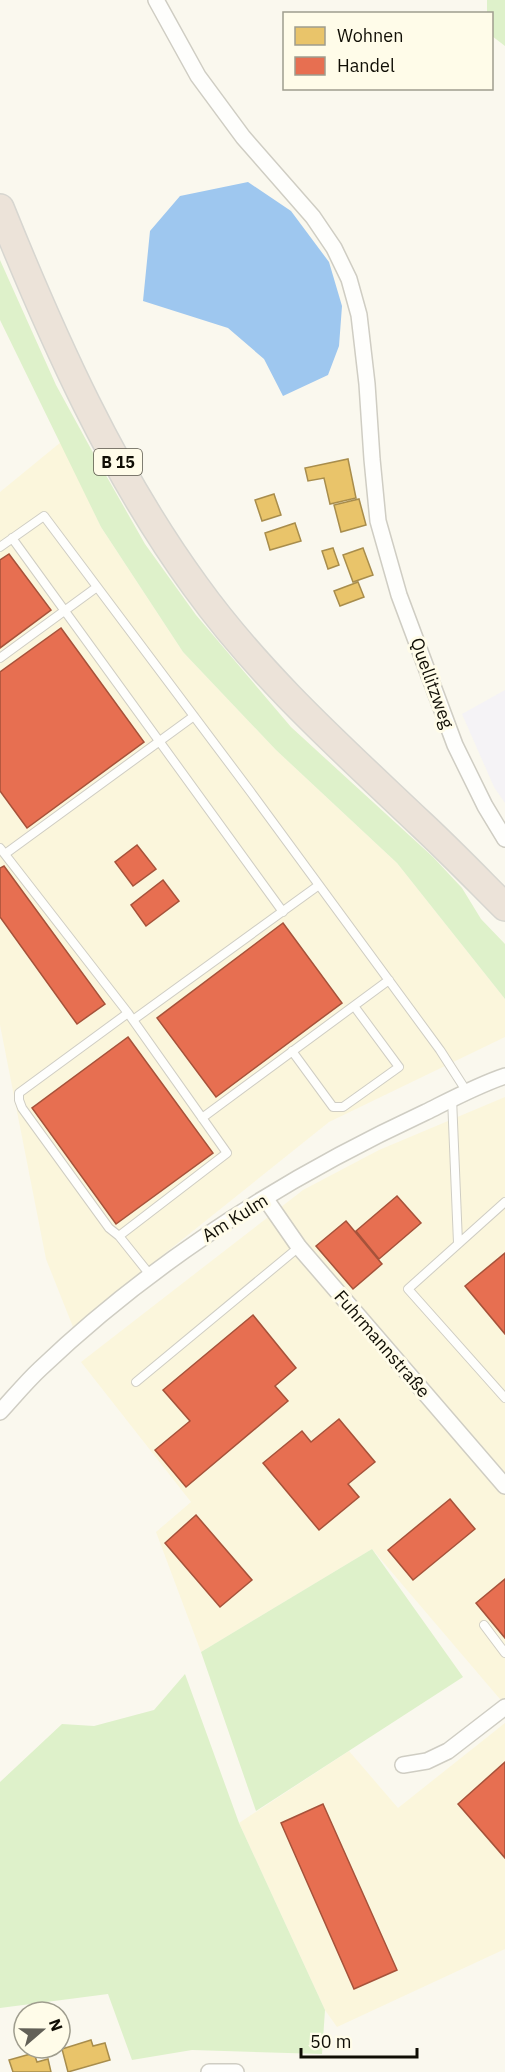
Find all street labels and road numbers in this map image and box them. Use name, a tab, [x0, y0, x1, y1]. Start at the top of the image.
road number: B 15	[94, 449, 142, 475]
street label: Quellitzweg	[405, 634, 460, 732]
street label: Am Kulm	[197, 1188, 272, 1247]
street label: Fuhrmannstraße	[329, 1285, 435, 1402]

